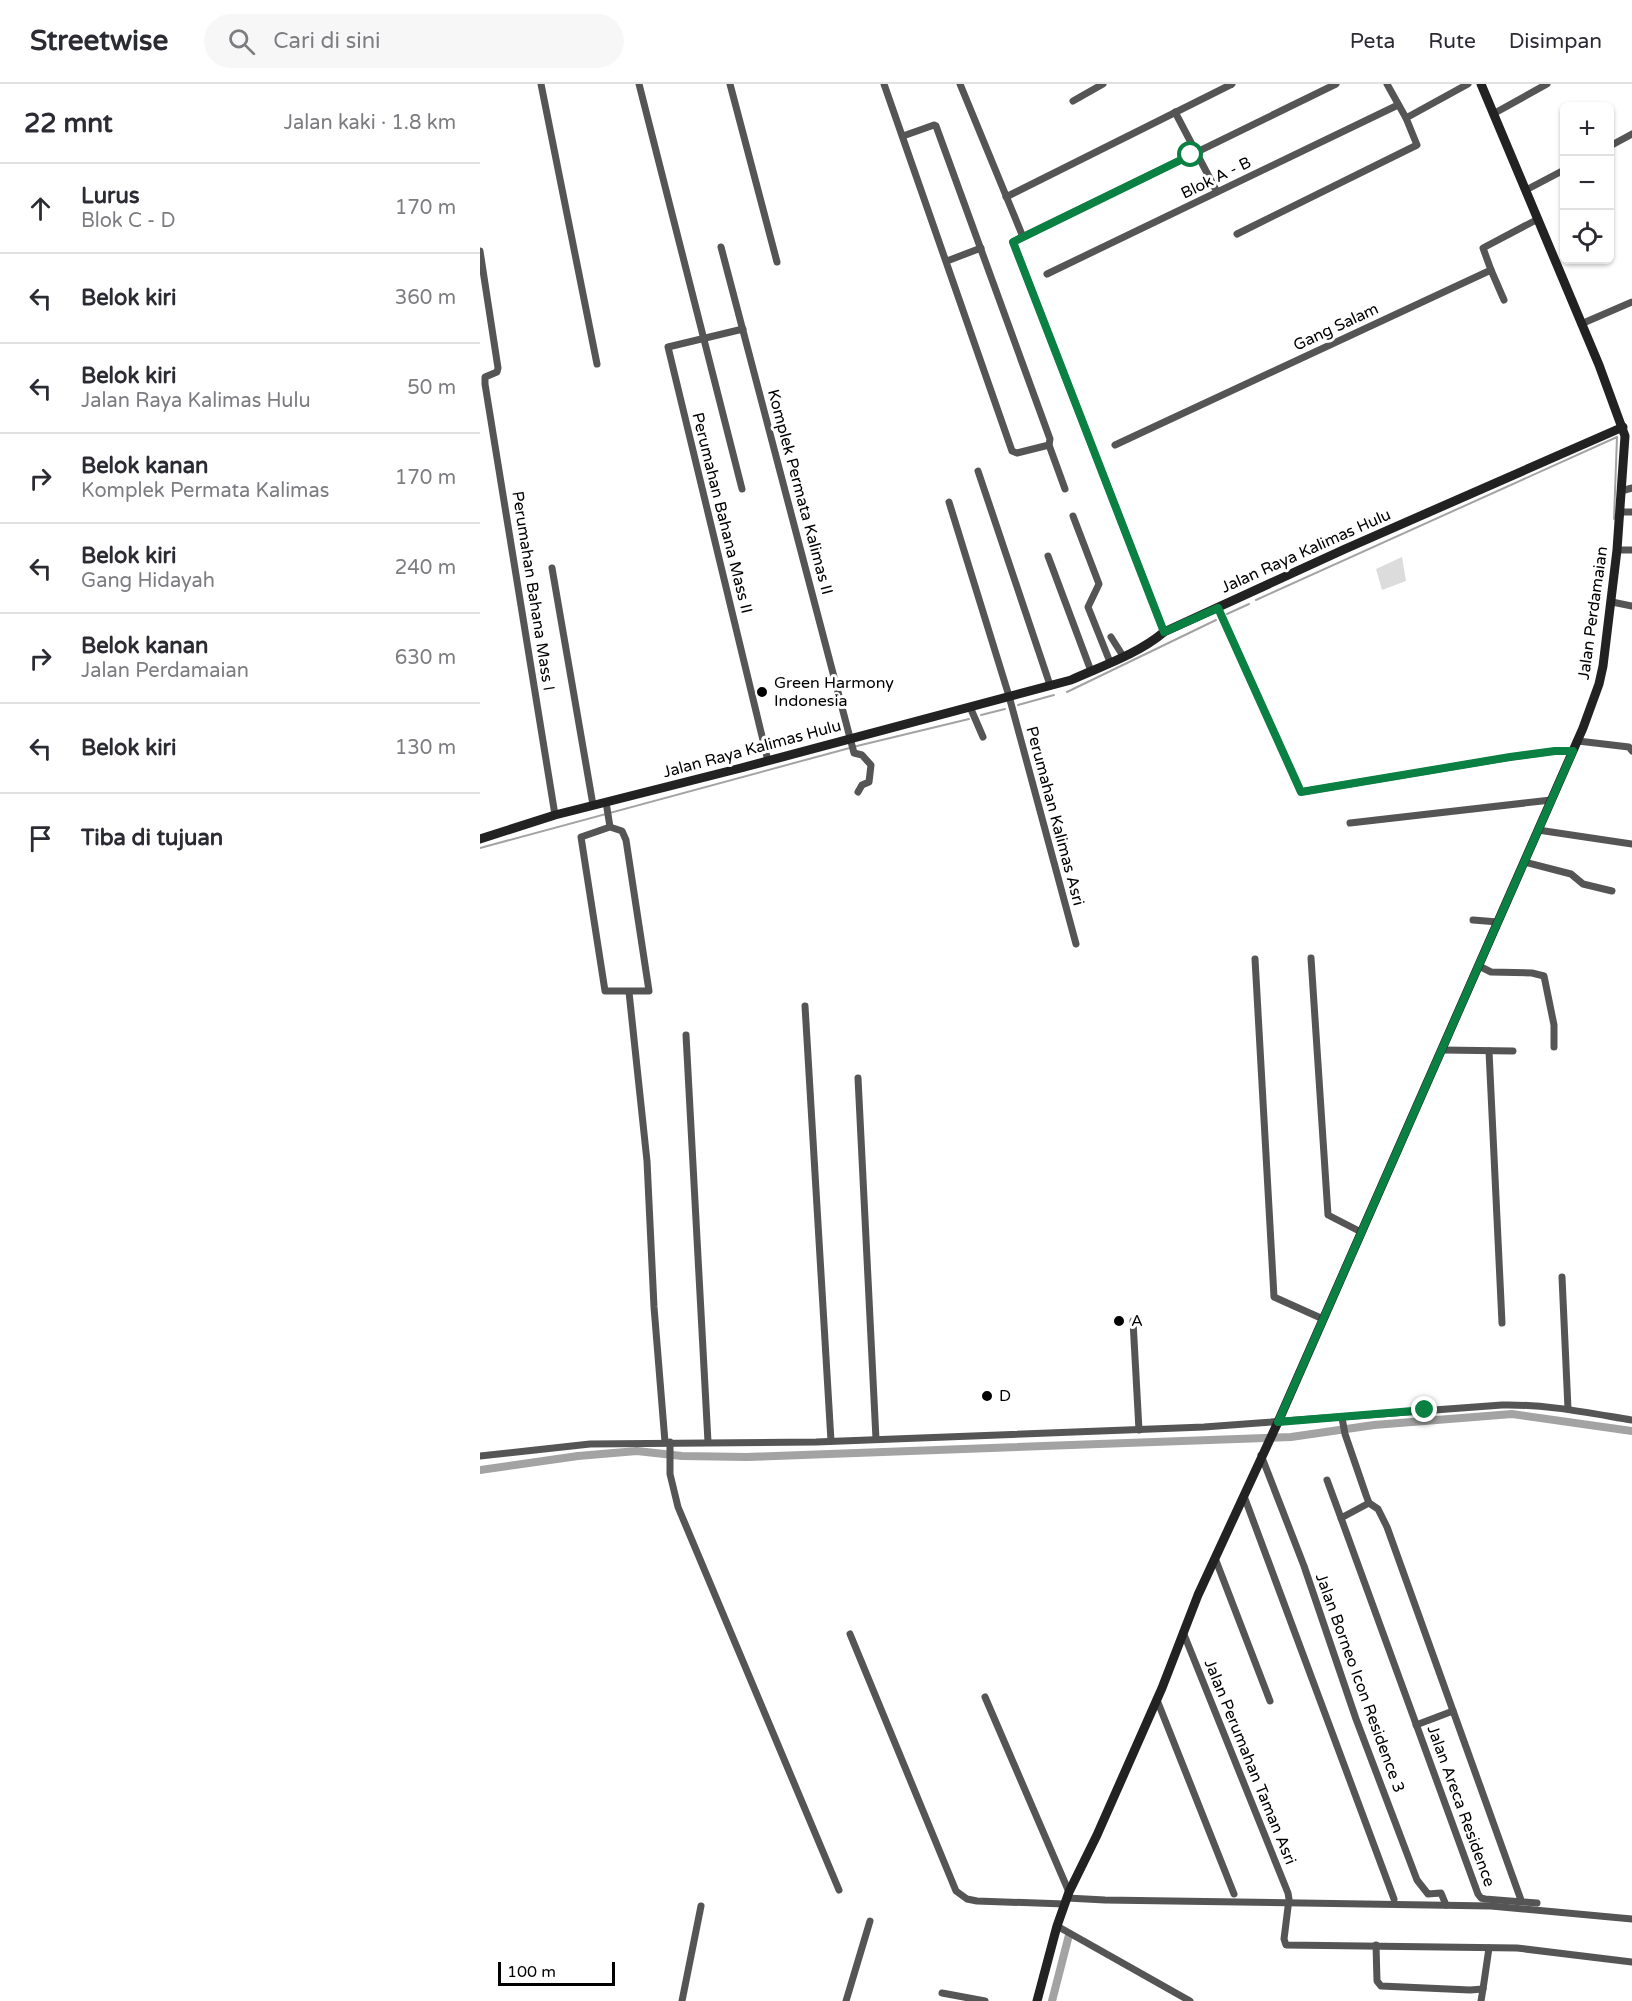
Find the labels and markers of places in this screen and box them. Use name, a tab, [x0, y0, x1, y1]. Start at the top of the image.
place label: Green Harmony Indonesia	[774, 673, 894, 711]
marker: Green Harmony Indonesia	[755, 685, 769, 699]
place label: A	[1131, 1311, 1143, 1331]
marker: A	[1112, 1314, 1126, 1328]
place label: D	[999, 1386, 1011, 1406]
marker: D	[980, 1389, 994, 1403]

